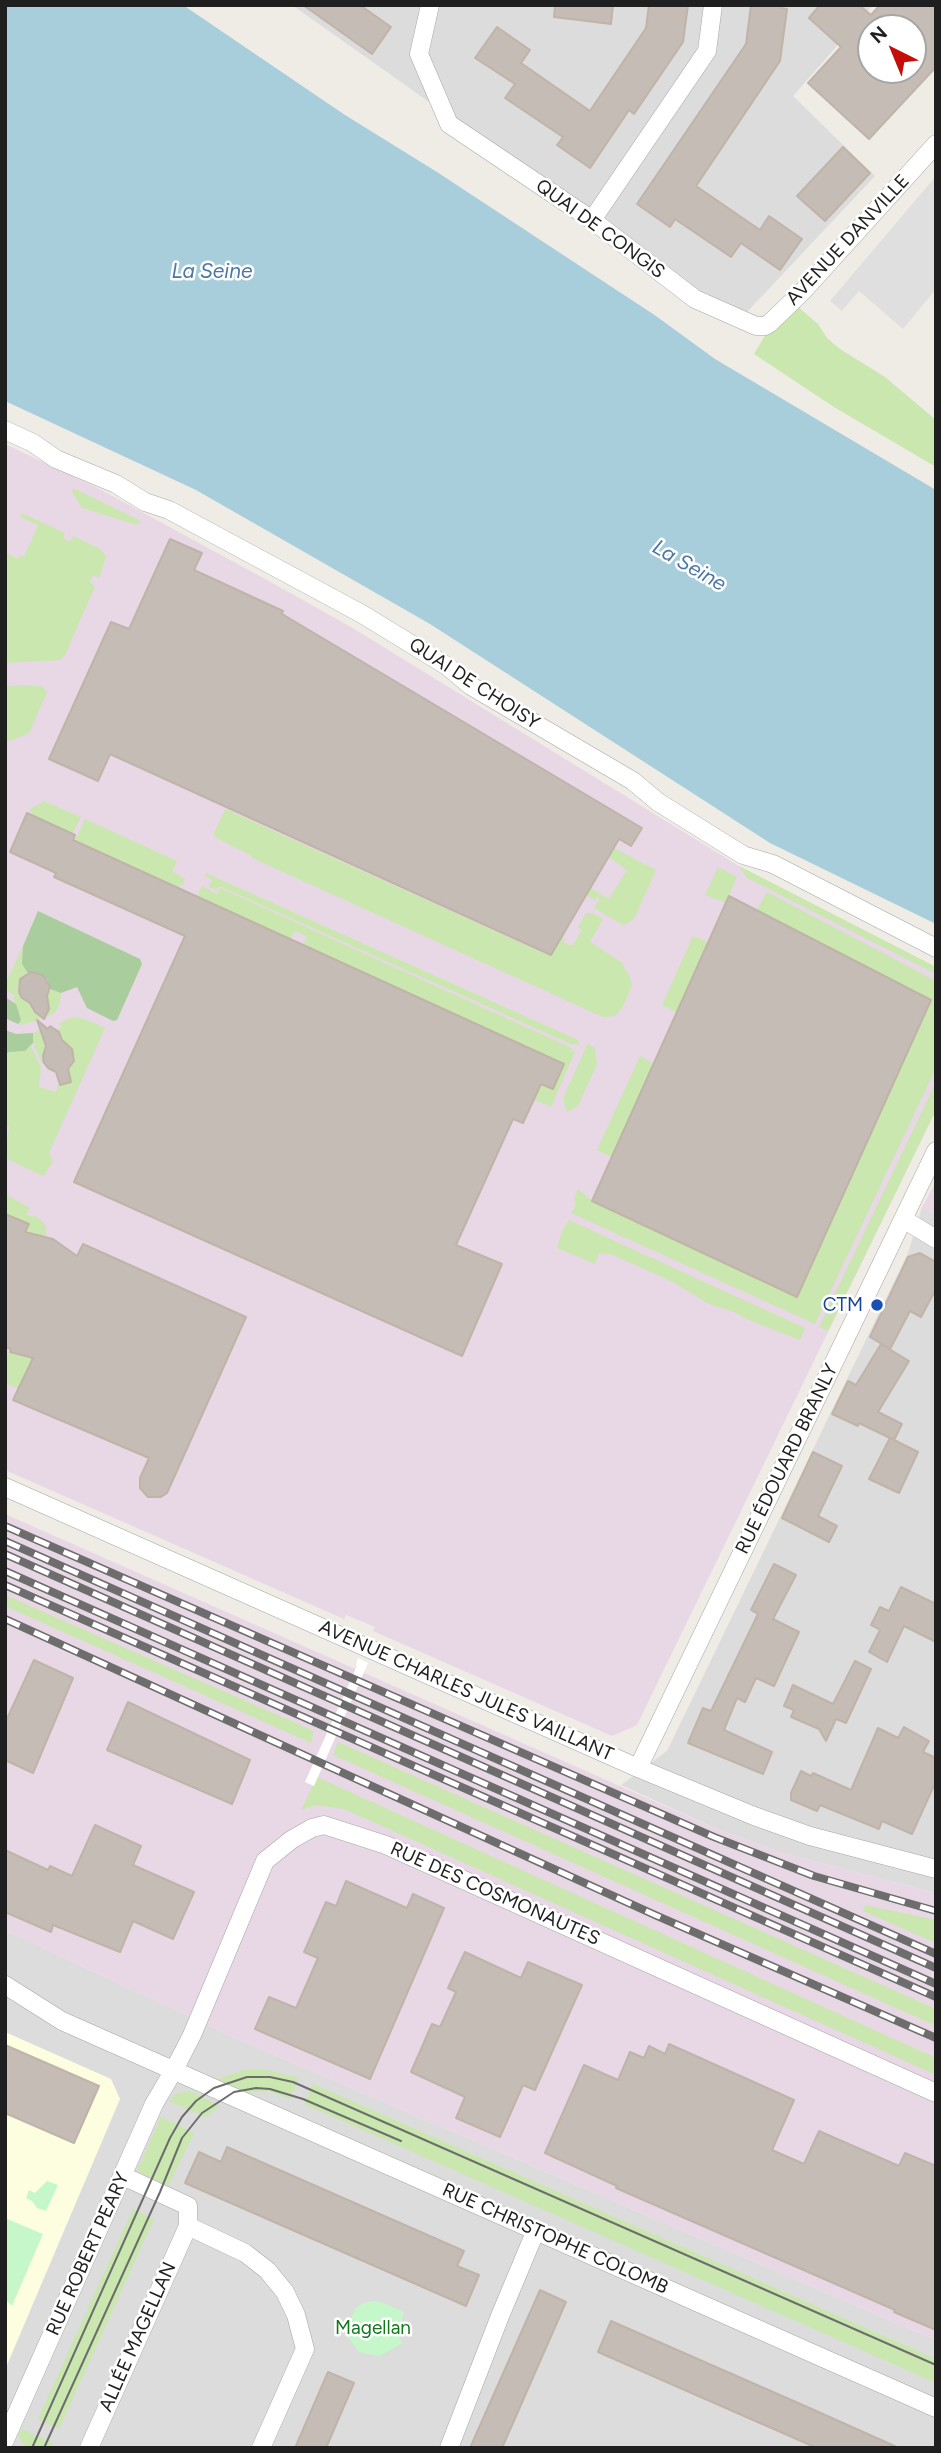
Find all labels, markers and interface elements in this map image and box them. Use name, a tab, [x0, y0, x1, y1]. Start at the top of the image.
north arrow	[857, 14, 927, 84]
text: N	[865, 21, 892, 48]
street label: AVENUE DANVILLE	[782, 170, 914, 310]
street label: QUAI DE CONGIS	[531, 175, 669, 283]
water label: La Seine	[172, 259, 252, 285]
water label: La Seine	[648, 535, 730, 597]
street label: QUAI DE CHOISY	[404, 633, 544, 735]
place label: CTM	[823, 1294, 863, 1316]
marker: CTM	[869, 1297, 885, 1313]
street label: RUE ÉDOUARD BRANLY	[731, 1360, 843, 1558]
street label: AVENUE CHARLES JULES VAILLANT	[315, 1616, 617, 1766]
street label: RUE DES COSMONAUTES	[387, 1837, 603, 1951]
street label: RUE ROBERT PEARY	[42, 2169, 134, 2339]
street label: RUE CHRISTOPHE COLOMB	[439, 2179, 671, 2299]
street label: ALLÉE MAGELLAN	[95, 2259, 181, 2415]
park label: Magellan	[335, 2317, 411, 2339]

